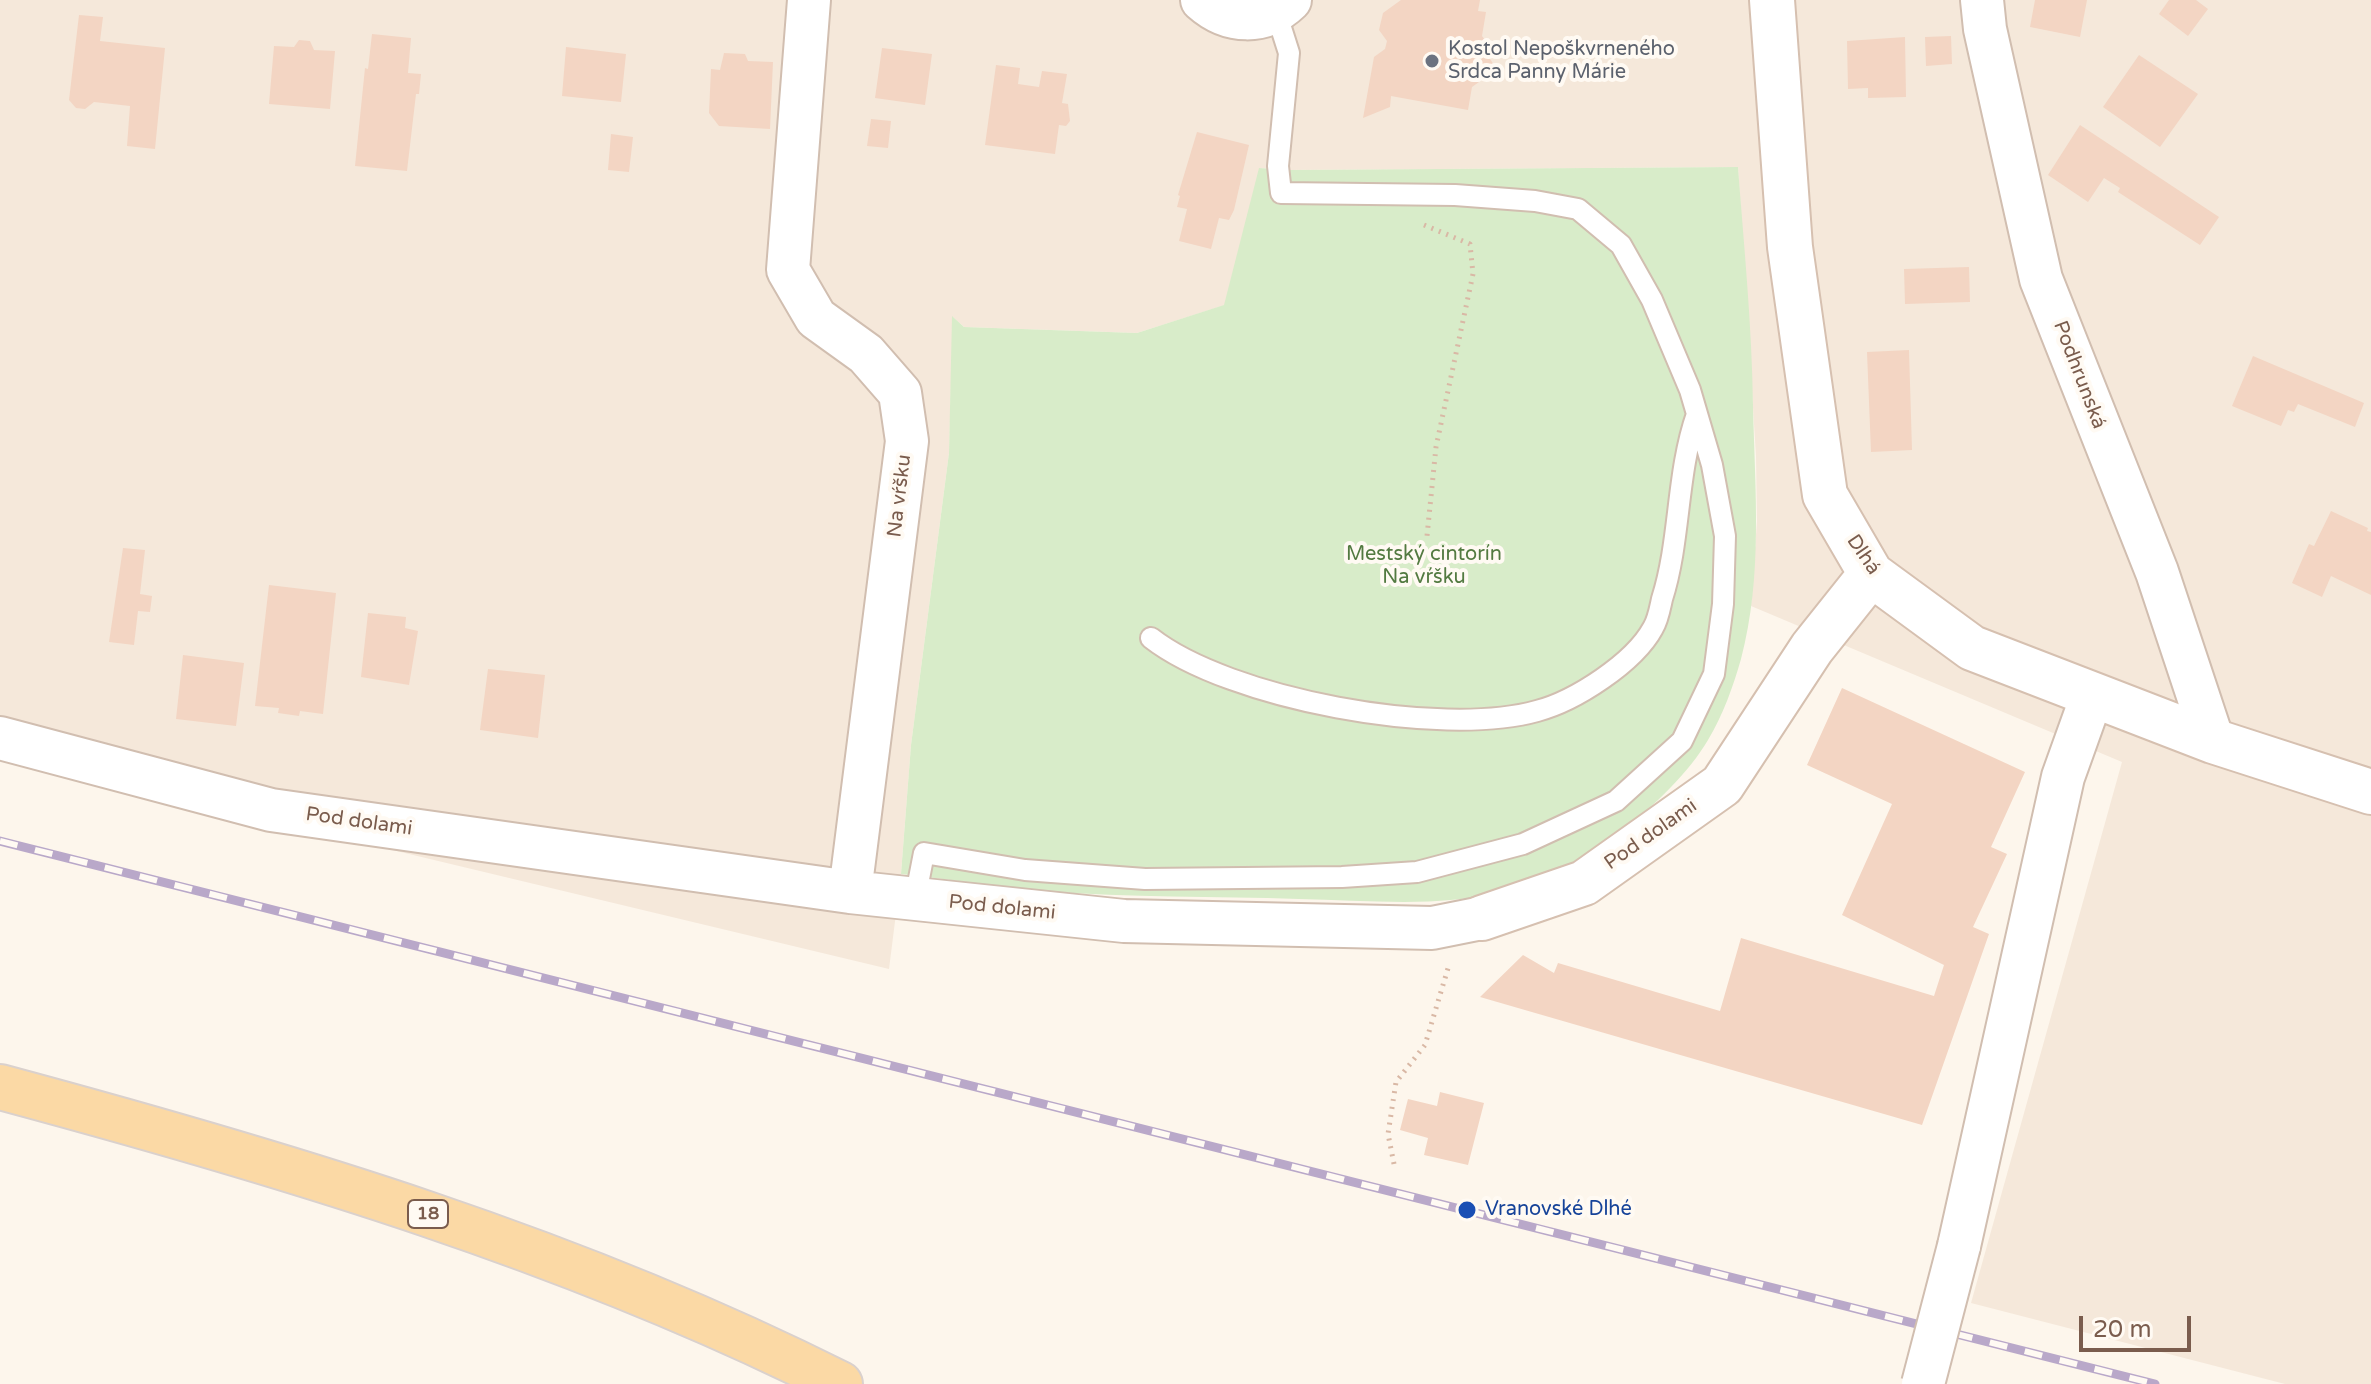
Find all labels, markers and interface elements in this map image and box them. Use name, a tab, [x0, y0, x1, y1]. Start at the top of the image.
place label: Kostol Nepoškvrneného Srdca Panny Márie	[1448, 38, 1675, 85]
marker: Kostol Nepoškvrneného Srdca Panny Márie	[1423, 52, 1441, 70]
street label: Podhrunská	[2047, 318, 2111, 432]
street label: Na vŕšku	[883, 453, 917, 539]
street label: Dlhá	[1841, 530, 1885, 580]
park label: Mestský cintorín Na vŕšku	[1346, 543, 1502, 590]
street label: Pod dolami	[1600, 794, 1702, 876]
street label: Pod dolami	[304, 803, 414, 841]
street label: Pod dolami	[947, 890, 1057, 926]
place label: Vranovské Dlhé	[1485, 1198, 1632, 1222]
marker: Vranovské Dlhé	[1456, 1199, 1478, 1221]
road number: 18	[408, 1200, 448, 1228]
scale bar	[2083, 1300, 2195, 1350]
text: 20 m	[2093, 1315, 2151, 1344]

